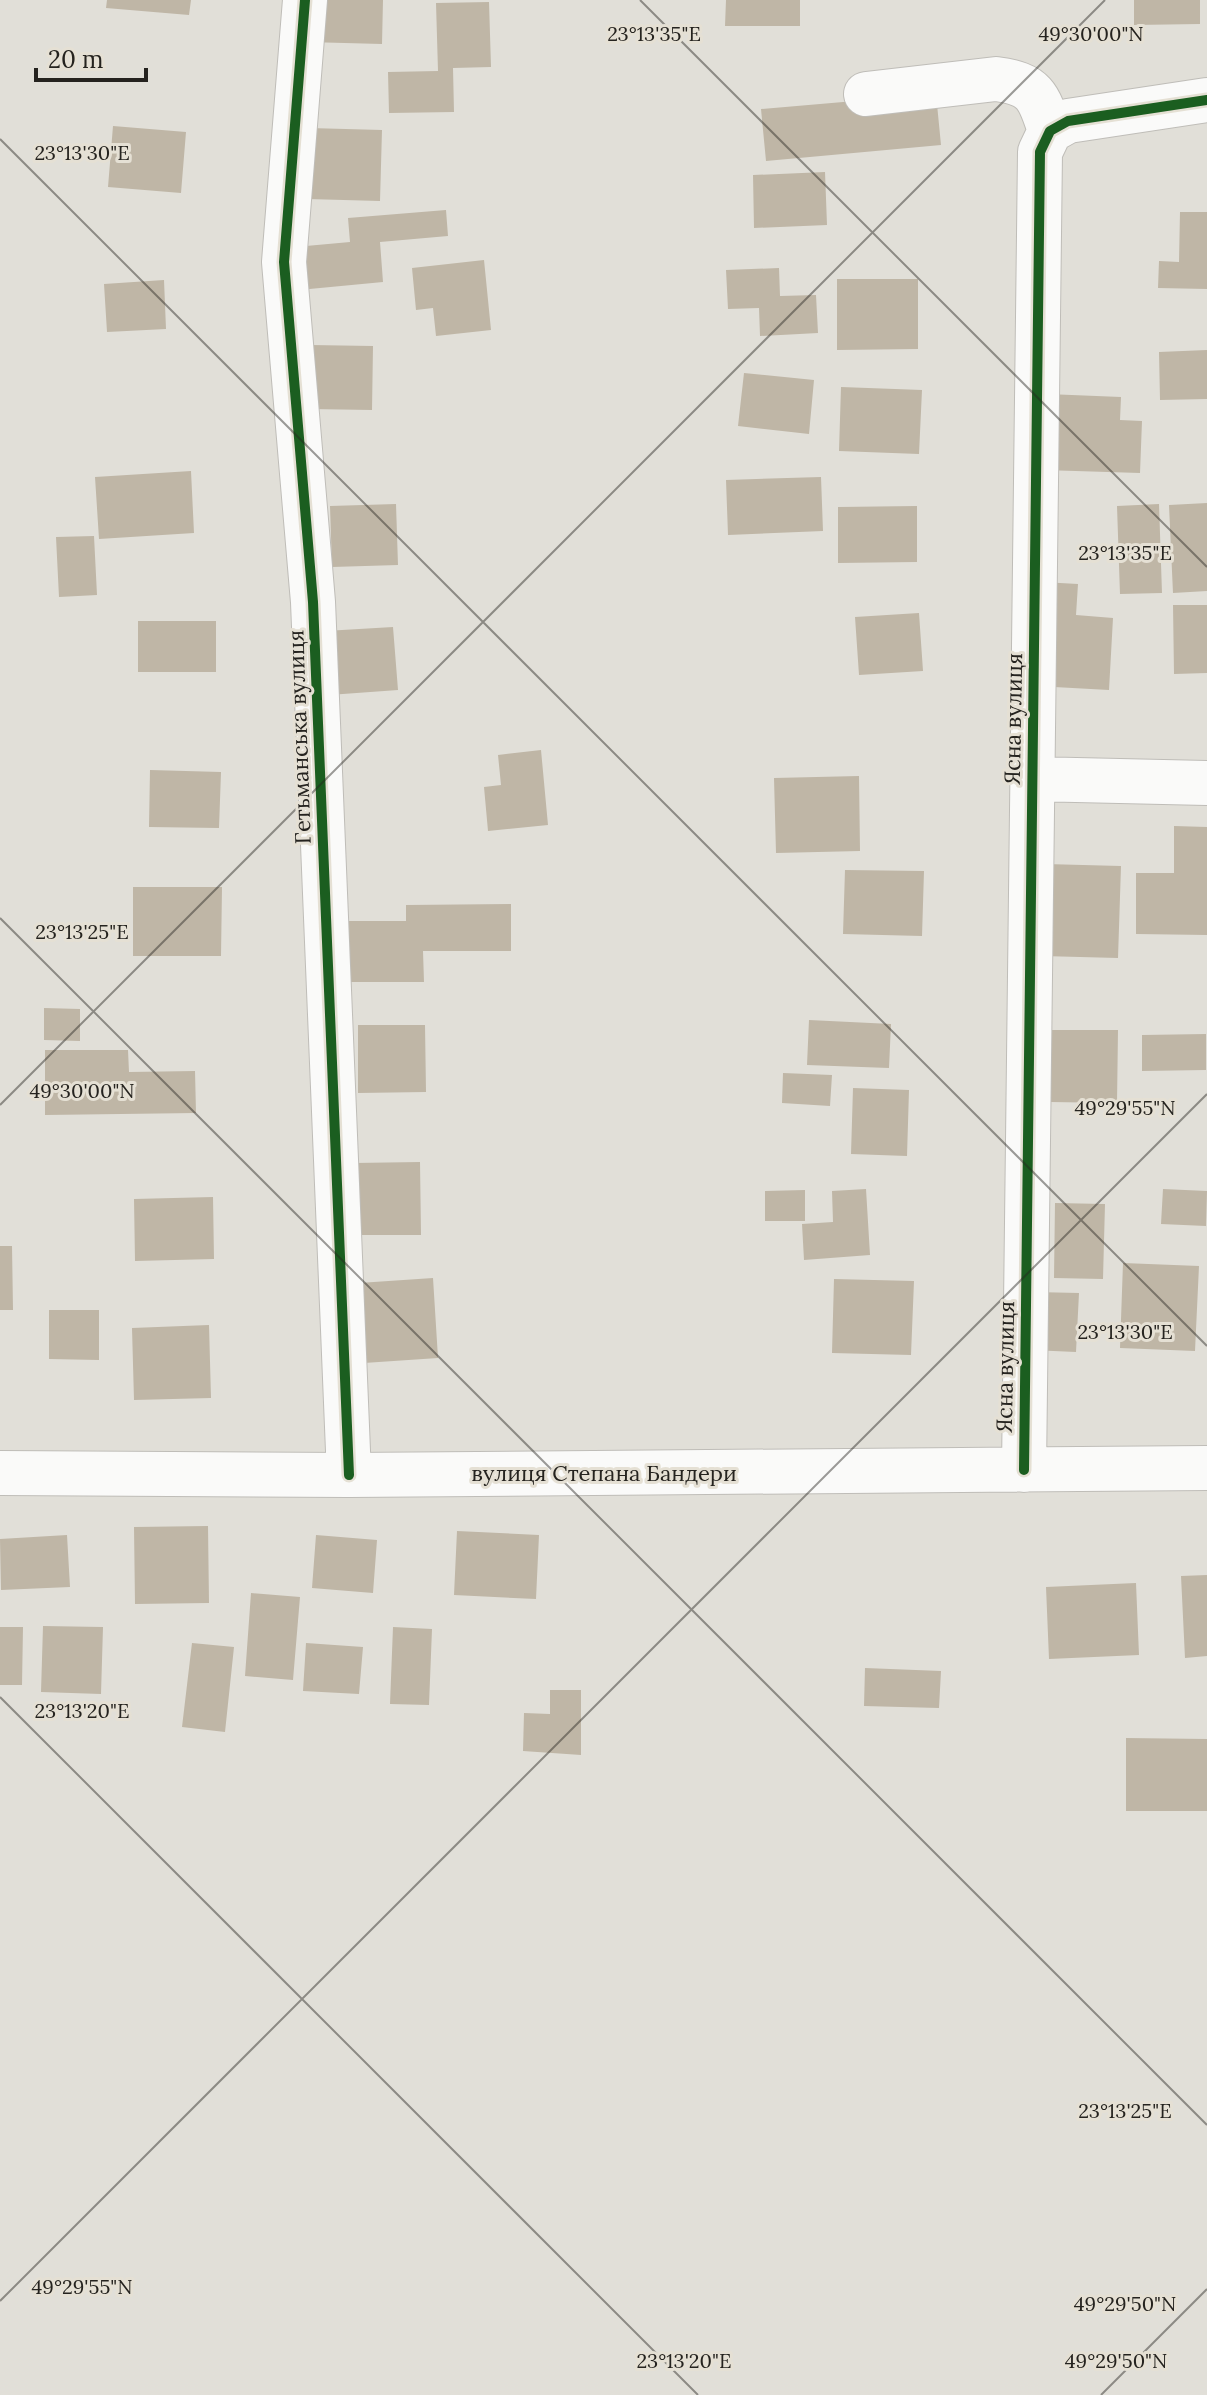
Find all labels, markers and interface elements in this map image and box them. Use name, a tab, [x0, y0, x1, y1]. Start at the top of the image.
text: 23°13'35"E	[607, 21, 701, 46]
text: 49°30'00"N	[1038, 21, 1144, 46]
scale bar	[36, 32, 146, 82]
text: 20 m	[48, 44, 104, 75]
text: 23°13'30"E	[34, 140, 130, 165]
text: 23°13'35"E	[1078, 540, 1172, 565]
street label: Гетьманська вулиця	[281, 629, 317, 845]
street label: Ясна вулиця	[998, 653, 1028, 785]
text: 23°13'25"E	[35, 919, 129, 944]
text: 49°30'00"N	[29, 1078, 135, 1103]
text: 49°29'55"N	[1075, 1095, 1175, 1120]
street label: Ясна вулиця	[990, 1301, 1020, 1433]
text: 23°13'30"E	[1077, 1319, 1173, 1344]
street label: вулиця Степана Бандери	[471, 1459, 737, 1487]
text: 23°13'20"E	[35, 1698, 129, 1723]
text: 23°13'25"E	[1078, 2098, 1172, 2123]
text: 49°29'55"N	[32, 2274, 132, 2299]
text: 49°29'50"N	[1074, 2291, 1176, 2316]
text: 23°13'20"E	[637, 2348, 731, 2373]
text: 49°29'50"N	[1065, 2348, 1167, 2373]

